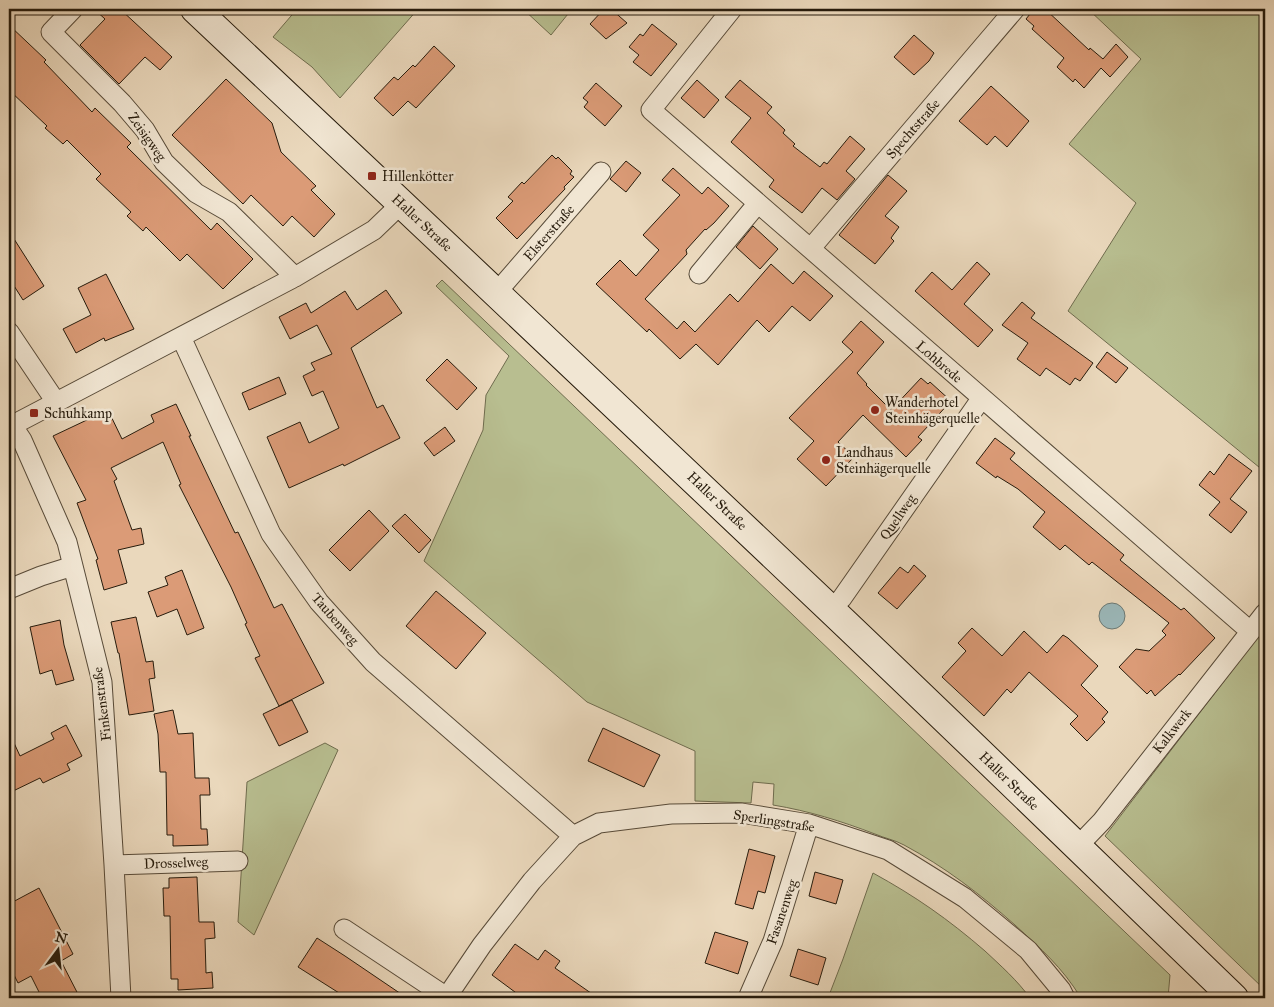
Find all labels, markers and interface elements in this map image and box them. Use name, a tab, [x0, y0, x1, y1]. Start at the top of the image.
street label: Spechtstraße	[882, 95, 944, 162]
street label: Zeisigweg	[124, 109, 170, 165]
place label: Hillenkötter	[382, 168, 454, 185]
marker: Hillenkötter	[366, 170, 378, 182]
street label: Haller Straße	[388, 191, 456, 256]
street label: Elsterstraße	[520, 201, 578, 265]
street label: Lohbrede	[912, 337, 966, 387]
place label: Wanderhotel Steinhägerquelle	[885, 394, 980, 428]
marker: Wanderhotel Steinhägerquelle	[869, 404, 881, 416]
place label: Schuhkamp	[44, 405, 112, 422]
marker: Schuhkamp	[28, 407, 40, 419]
place label: Landhaus Steinhägerquelle	[836, 444, 931, 478]
marker: Landhaus Steinhägerquelle	[820, 454, 832, 466]
street label: Haller Straße	[683, 468, 751, 534]
street label: Quellweg	[876, 490, 920, 543]
street label: Taubenweg	[308, 589, 363, 649]
street label: Finkenstraße	[89, 666, 115, 742]
street label: Kalkwerk	[1149, 705, 1195, 757]
street label: Haller Straße	[975, 748, 1043, 814]
street label: Sperlingstraße	[732, 806, 816, 836]
street label: Drosselweg	[143, 853, 209, 873]
street label: Fasanenweg	[763, 877, 801, 947]
north arrow	[32, 924, 82, 974]
text: N	[53, 928, 69, 948]

